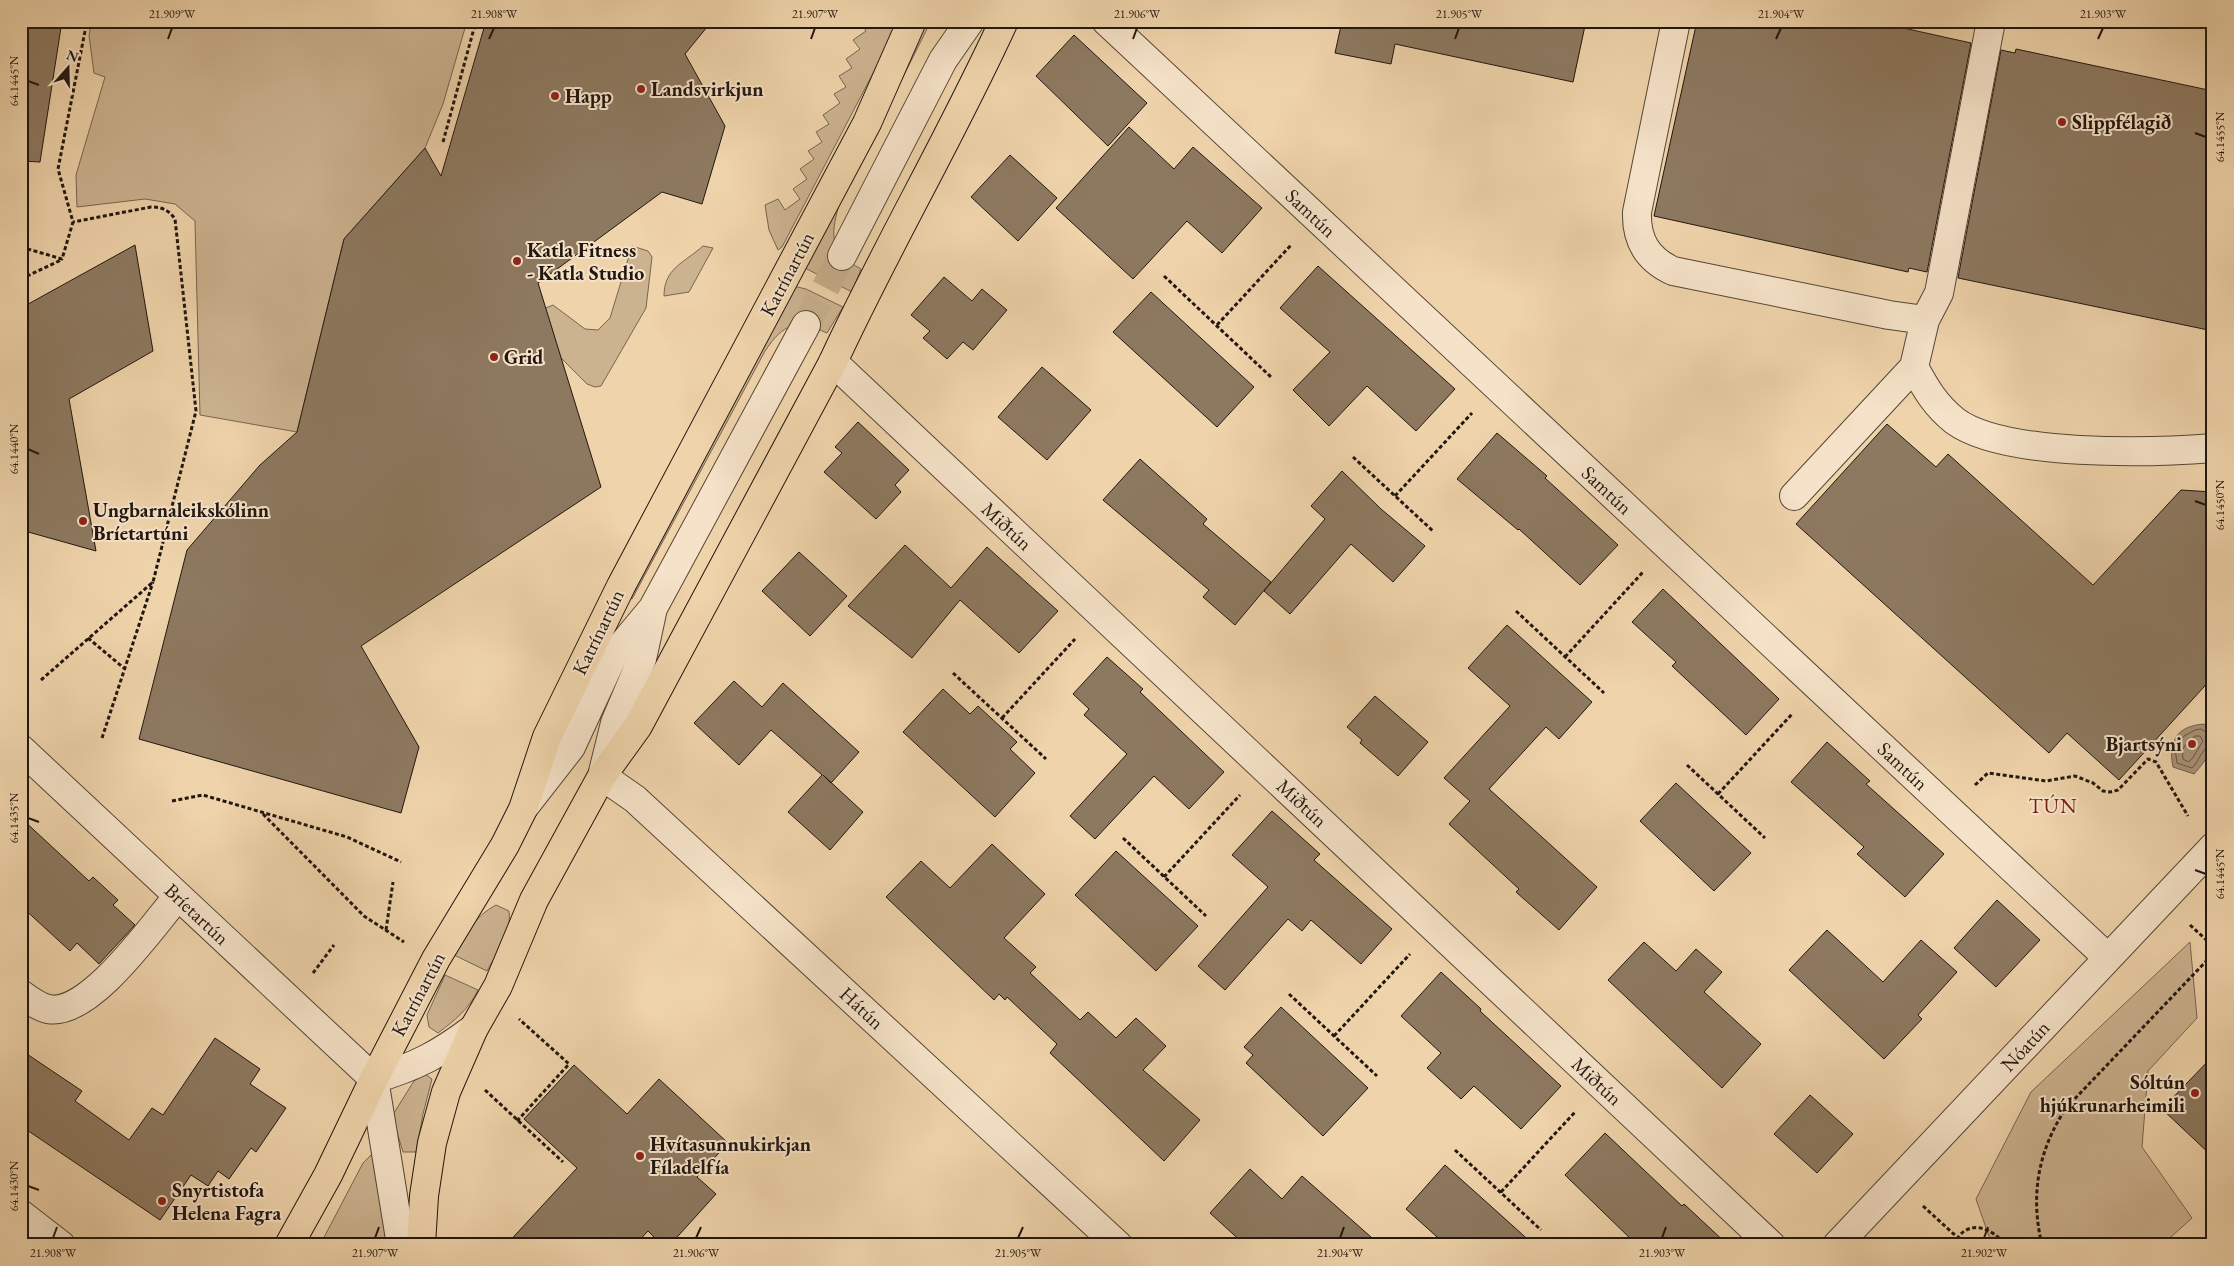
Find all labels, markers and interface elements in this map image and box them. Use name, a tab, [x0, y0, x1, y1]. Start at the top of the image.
text: 21.909°W	[149, 6, 196, 22]
text: 21.908°W	[471, 6, 518, 22]
text: 21.907°W	[792, 6, 839, 22]
text: 21.906°W	[1114, 6, 1161, 22]
text: 21.905°W	[1436, 6, 1483, 22]
text: 21.904°W	[1758, 6, 1805, 22]
text: 21.903°W	[2080, 6, 2127, 22]
north arrow	[42, 42, 92, 92]
text: N	[64, 45, 81, 66]
text: 64.1445°N	[6, 55, 22, 106]
place label: Landsvirkjun	[651, 76, 763, 102]
place label: Happ	[565, 83, 612, 109]
marker: Landsvirkjun	[635, 83, 647, 95]
marker: Happ	[549, 90, 561, 102]
place label: Slippfélagið	[2072, 109, 2171, 135]
text: 64.1455°N	[2212, 111, 2228, 162]
marker: Slippfélagið	[2056, 116, 2068, 128]
street label: Samtún	[1280, 183, 1342, 243]
street label: Katrínartún	[754, 227, 820, 321]
place label: Katla Fitness - Katla Studio	[527, 237, 644, 286]
marker: Katla Fitness - Katla Studio	[511, 255, 523, 267]
place label: Grid	[504, 344, 543, 370]
marker: Grid	[488, 351, 500, 363]
text: 64.1440°N	[6, 423, 22, 474]
street label: Samtún	[1576, 460, 1638, 520]
text: 64.1450°N	[2212, 479, 2228, 530]
street label: Miðtún	[976, 496, 1038, 556]
place label: Ungbarnaleikskólinn Bríetartúni	[93, 497, 269, 546]
marker: Ungbarnaleikskólinn Bríetartúni	[77, 515, 89, 527]
street label: Katrínartún	[566, 585, 630, 679]
place label: Bjartsýni	[2106, 731, 2182, 757]
street label: Samtún	[1872, 736, 1934, 796]
marker: Bjartsýni	[2186, 738, 2198, 750]
street label: Miðtún	[1271, 773, 1333, 833]
text: 64.1435°N	[6, 792, 22, 843]
district label: TÚN	[2028, 792, 2078, 819]
text: 64.1445°N	[2212, 848, 2228, 899]
street label: Bríetartún	[159, 877, 235, 951]
street label: Katrínartún	[385, 947, 451, 1041]
street label: Hátún	[834, 981, 890, 1035]
street label: Nóatún	[1995, 1015, 2056, 1077]
street label: Miðtún	[1566, 1051, 1628, 1111]
place label: Sóltún hjúkrunarheimili	[2040, 1069, 2185, 1118]
marker: Sóltún hjúkrunarheimili	[2189, 1087, 2201, 1099]
place label: Hvítasunnukirkjan Fíladelfía	[650, 1131, 811, 1180]
marker: Hvítasunnukirkjan Fíladelfía	[634, 1150, 646, 1162]
text: 64.1430°N	[6, 1160, 22, 1211]
place label: Snyrtistofa Helena Fagra	[172, 1177, 281, 1226]
marker: Snyrtistofa Helena Fagra	[156, 1195, 168, 1207]
text: 21.908°W	[30, 1245, 77, 1261]
text: 21.907°W	[352, 1245, 399, 1261]
text: 21.906°W	[673, 1245, 720, 1261]
text: 21.905°W	[995, 1245, 1042, 1261]
text: 21.904°W	[1317, 1245, 1364, 1261]
text: 21.903°W	[1639, 1245, 1686, 1261]
text: 21.902°W	[1961, 1245, 2008, 1261]

